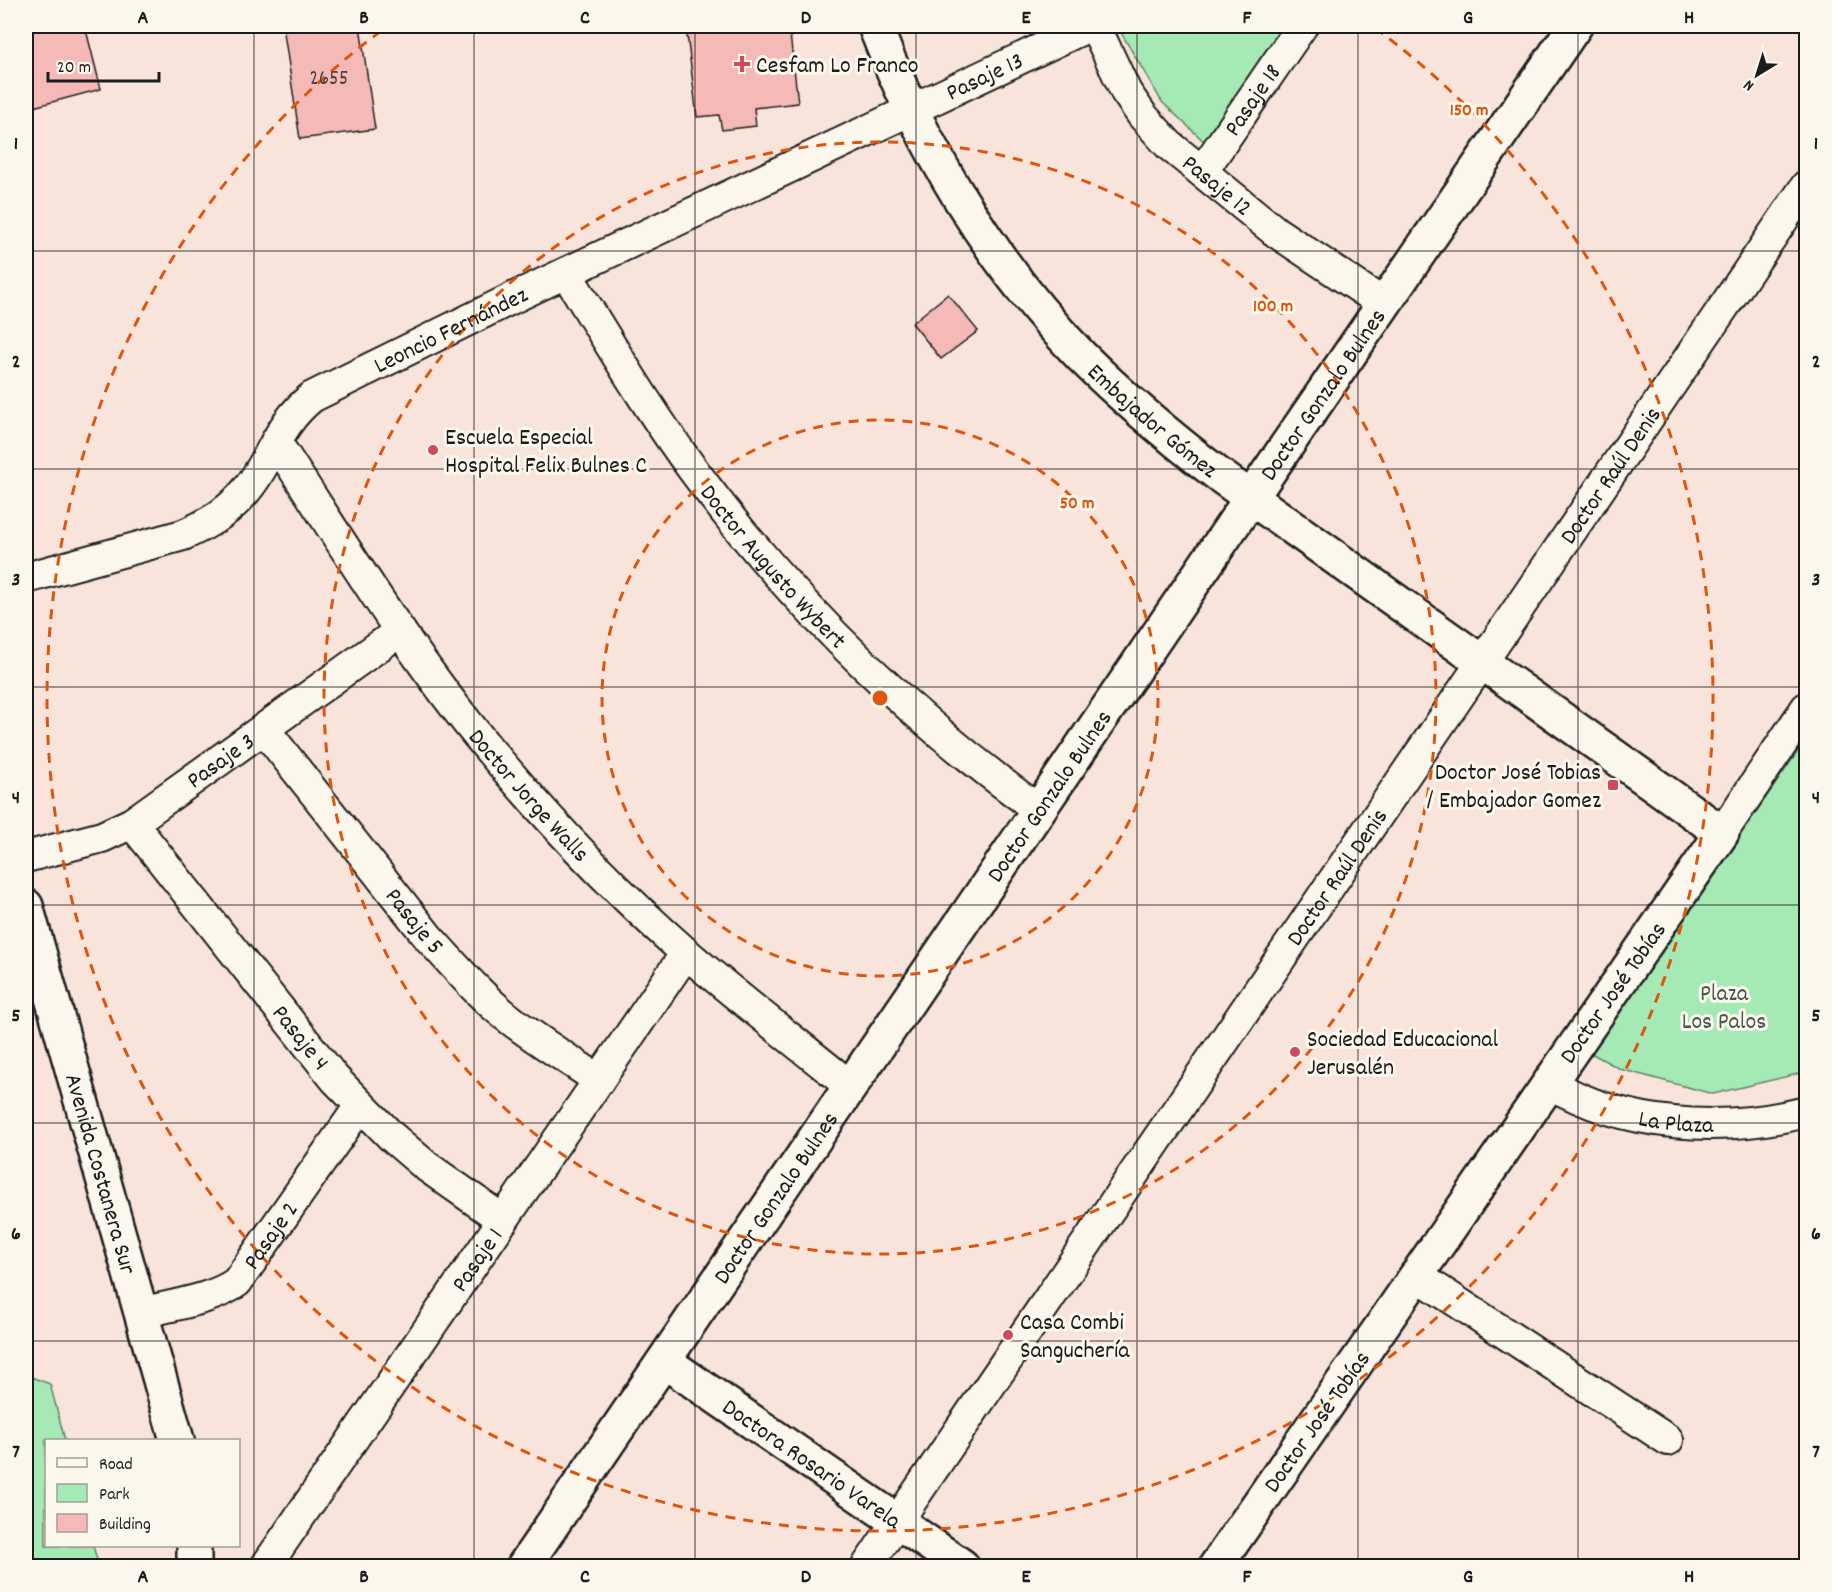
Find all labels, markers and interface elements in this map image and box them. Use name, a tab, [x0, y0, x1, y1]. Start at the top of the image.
text: A	[138, 5, 149, 33]
text: B	[359, 5, 369, 33]
text: C	[580, 5, 590, 33]
text: D	[801, 5, 812, 33]
text: E	[1021, 5, 1031, 33]
text: F	[1243, 5, 1253, 33]
text: G	[1463, 5, 1473, 33]
text: H	[1684, 5, 1694, 33]
scale bar	[48, 45, 159, 83]
street label: Pasaje 13	[941, 45, 1030, 111]
north arrow	[1727, 45, 1787, 105]
place label: Cesfam Lo Franco	[756, 50, 918, 84]
marker: Cesfam Lo Franco	[733, 55, 751, 73]
text: 20 m	[57, 56, 91, 81]
street label: Pasaje 18	[1217, 58, 1291, 144]
house number: 2655	[310, 65, 348, 95]
text: N	[1739, 73, 1759, 96]
text: 150 m	[1450, 99, 1488, 124]
text: 1	[14, 131, 18, 159]
text: 1	[1814, 131, 1818, 159]
street label: Pasaje 12	[1173, 148, 1258, 226]
street label: Leoncio Fernández	[369, 279, 534, 384]
text: 100 m	[1253, 295, 1293, 320]
street label: Doctor Gonzalo Bulnes	[1253, 303, 1396, 489]
text: 2	[12, 349, 20, 377]
text: 2	[1812, 349, 1820, 377]
street label: Embajador Gómez	[1078, 357, 1224, 488]
street label: Doctor Raúl Denis	[1553, 401, 1671, 552]
place label: Escuela Especial Hospital Felix Bulnes C	[445, 422, 647, 484]
marker: Escuela Especial Hospital Felix Bulnes C	[426, 443, 440, 457]
street label: Doctor Augusto Wybert	[690, 478, 853, 658]
text: 50 m	[1060, 492, 1094, 517]
text: 3	[12, 567, 20, 595]
text: 3	[1812, 567, 1820, 595]
centre of rings	[870, 688, 890, 708]
street label: Doctor Gonzalo Bulnes	[980, 704, 1122, 890]
street label: Doctor Jorge Walls	[459, 723, 596, 871]
street label: Pasaje 3	[181, 726, 263, 798]
place label: Doctor José Tobias / Embajador Gomez	[1427, 757, 1601, 819]
marker: Doctor José Tobias / Embajador Gomez	[1606, 778, 1620, 792]
text: 4	[12, 785, 20, 813]
text: 4	[1812, 785, 1820, 813]
street label: Doctor Raúl Denis	[1280, 803, 1398, 954]
street label: Pasaje 5	[376, 882, 450, 963]
street label: Doctor José Tobías	[1553, 916, 1676, 1072]
park label: Plaza Los Palos	[1682, 978, 1766, 1040]
street label: Pasaje 4	[262, 998, 336, 1079]
text: 5	[11, 1003, 21, 1031]
text: 5	[1811, 1003, 1821, 1031]
place label: Sociedad Educacional Jerusalén	[1307, 1024, 1499, 1086]
marker: Sociedad Educacional Jerusalén	[1288, 1045, 1302, 1059]
street label: Avenida Costanera Sur	[54, 1070, 143, 1279]
street label: La Plaza	[1635, 1103, 1714, 1144]
street label: Doctor Gonzalo Bulnes	[707, 1106, 848, 1292]
street label: Pasaje 2	[237, 1196, 308, 1278]
text: 6	[11, 1221, 21, 1249]
text: 6	[1811, 1221, 1821, 1249]
street label: Pasaje 1	[445, 1222, 513, 1300]
place label: Casa Combi Sanguchería	[1020, 1307, 1130, 1369]
marker: Casa Combi Sanguchería	[1001, 1328, 1015, 1342]
street label: Doctor José Tobías	[1257, 1345, 1380, 1501]
street label: Doctora Rosario Varela	[714, 1392, 908, 1540]
text: 7	[12, 1439, 20, 1467]
legend	[45, 1439, 240, 1547]
text: 7	[1812, 1439, 1820, 1467]
text: Road	[99, 1453, 133, 1478]
text: Park	[99, 1483, 130, 1508]
text: Building	[99, 1513, 151, 1538]
text: A	[138, 1564, 149, 1592]
text: B	[359, 1564, 369, 1592]
text: C	[580, 1564, 590, 1592]
text: D	[801, 1564, 812, 1592]
text: E	[1021, 1564, 1031, 1592]
text: F	[1243, 1564, 1253, 1592]
text: G	[1463, 1564, 1473, 1592]
text: H	[1684, 1564, 1694, 1592]

